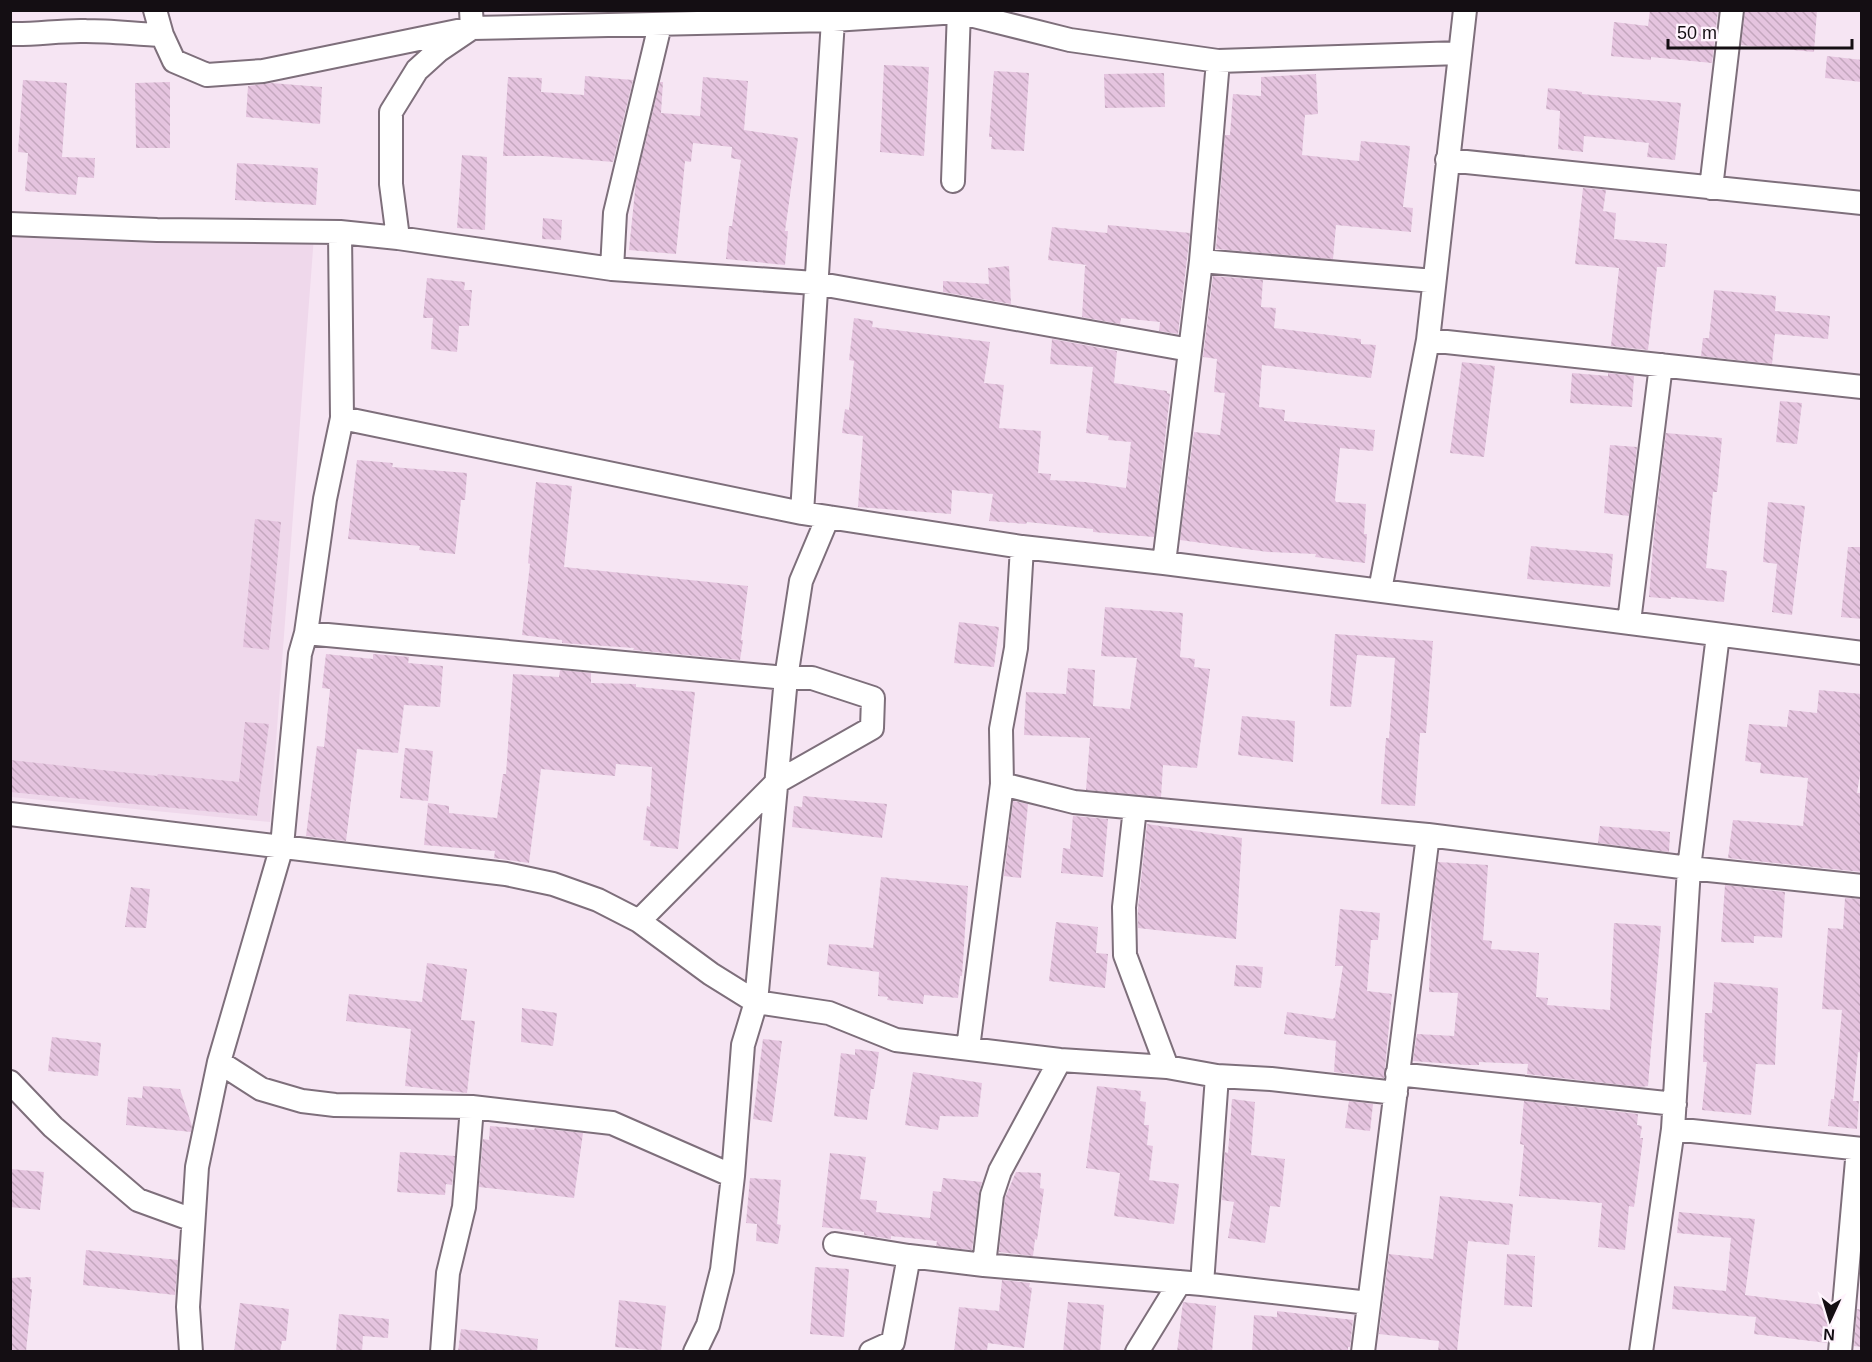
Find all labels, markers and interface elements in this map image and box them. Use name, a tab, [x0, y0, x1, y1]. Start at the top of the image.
scale bar	[1668, 12, 1852, 50]
text: 50 m	[1677, 23, 1717, 43]
north arrow	[1800, 1290, 1860, 1350]
text: N	[1823, 1326, 1835, 1343]

